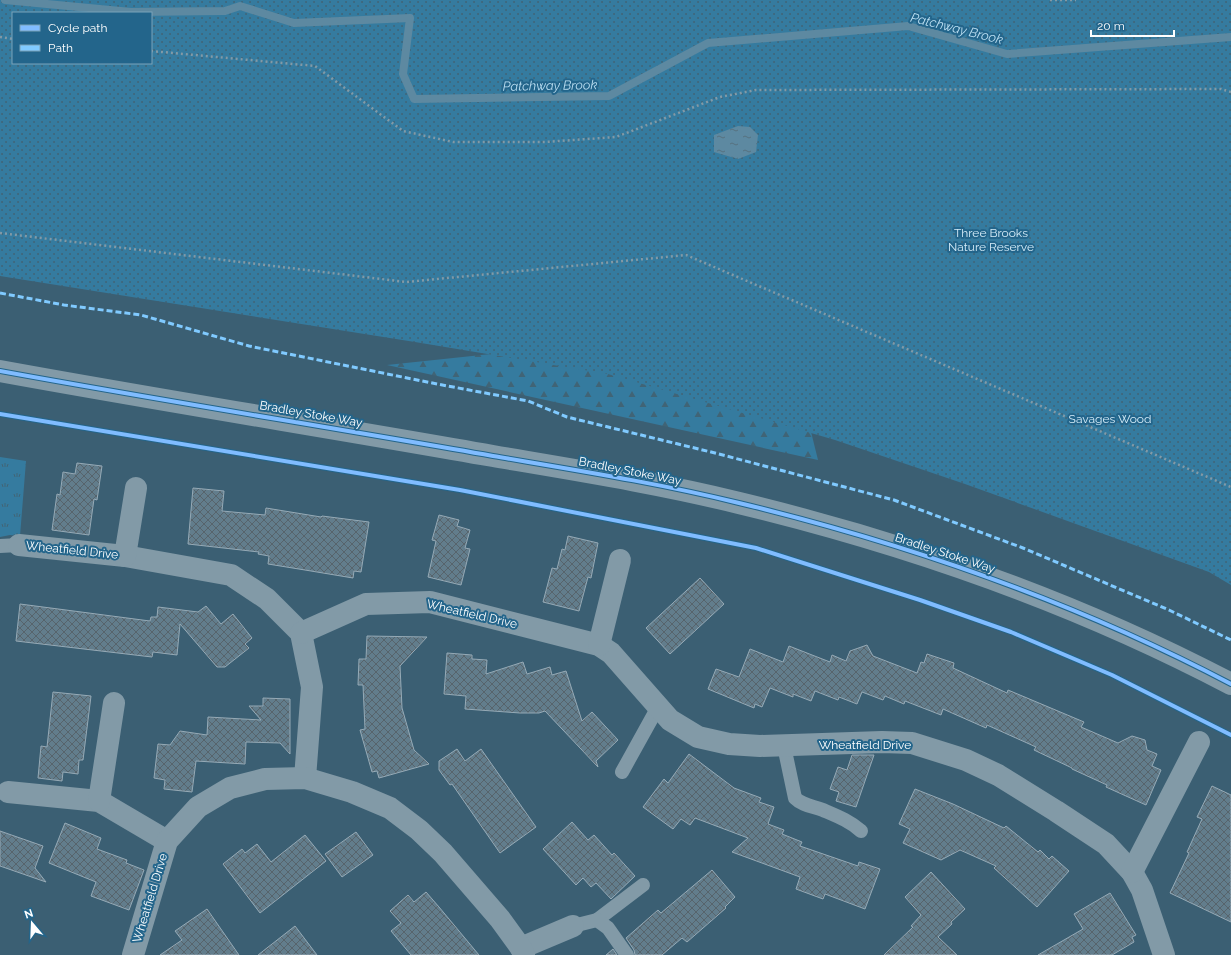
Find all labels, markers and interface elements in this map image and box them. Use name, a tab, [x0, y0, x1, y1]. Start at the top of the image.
water label: Patchway Brook	[909, 10, 1005, 47]
legend	[12, 12, 152, 64]
scale bar	[1091, 12, 1174, 38]
text: 20 m	[1097, 19, 1125, 33]
text: Cycle path	[48, 21, 107, 35]
text: Path	[48, 41, 73, 55]
water label: Patchway Brook	[503, 77, 598, 94]
park label: Three Brooks Nature Reserve	[948, 226, 1034, 254]
street label: Bradley Stoke Way	[258, 398, 364, 430]
park label: Savages Wood	[1069, 412, 1151, 426]
street label: Bradley Stoke Way	[577, 454, 683, 488]
street label: Bradley Stoke Way	[893, 530, 997, 576]
street label: Wheatfield Drive	[25, 538, 119, 562]
street label: Wheatfield Drive	[425, 597, 519, 631]
street label: Wheatfield Drive	[819, 738, 911, 752]
street label: Wheatfield Drive	[130, 852, 170, 944]
north arrow	[12, 903, 52, 943]
text: N	[23, 907, 35, 922]

